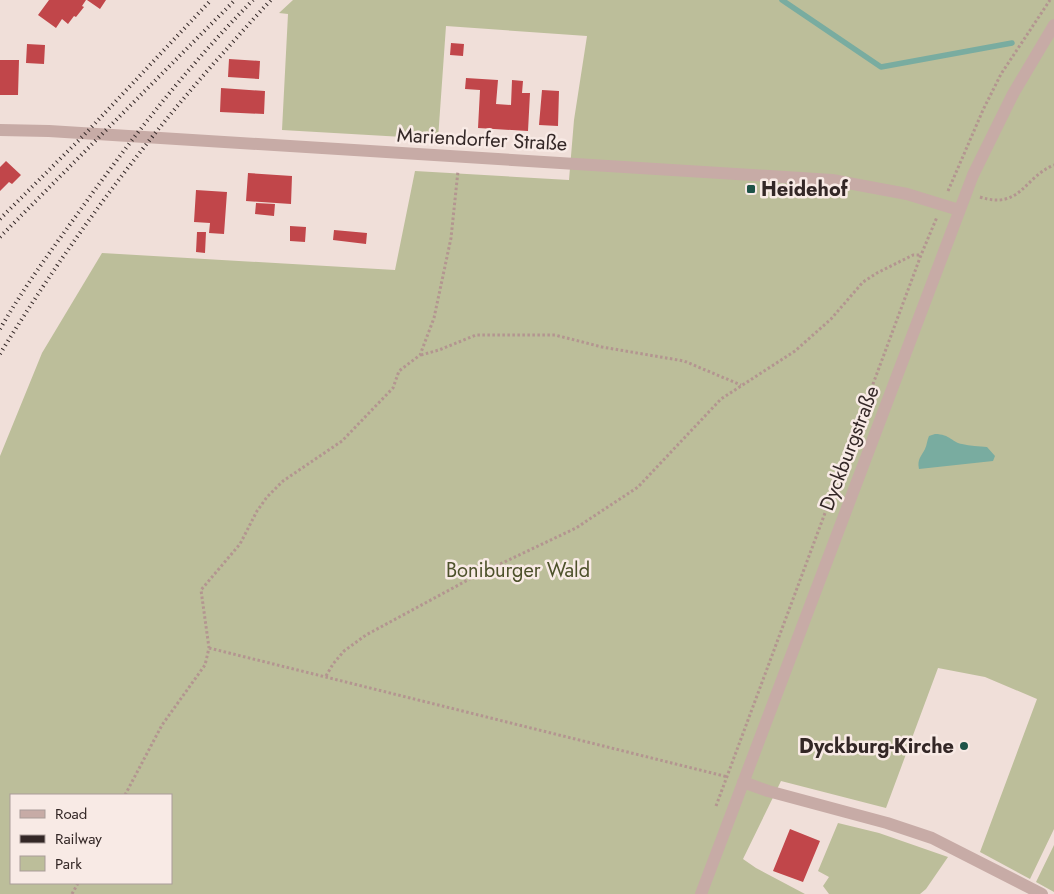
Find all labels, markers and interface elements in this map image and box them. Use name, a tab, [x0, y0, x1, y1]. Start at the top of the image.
street label: Mariendorfer Straße	[396, 121, 568, 158]
place label: Heidehof	[761, 175, 849, 204]
marker: Heidehof	[745, 183, 757, 195]
street label: Dyckburgstraße	[812, 382, 887, 515]
park label: Boniburger Wald	[446, 556, 590, 585]
place label: Dyckburg-Kirche	[799, 732, 954, 761]
marker: Dyckburg-Kirche	[958, 740, 970, 752]
legend	[10, 794, 172, 884]
text: Road	[55, 803, 87, 825]
text: Railway	[55, 828, 102, 850]
text: Park	[55, 853, 82, 875]

